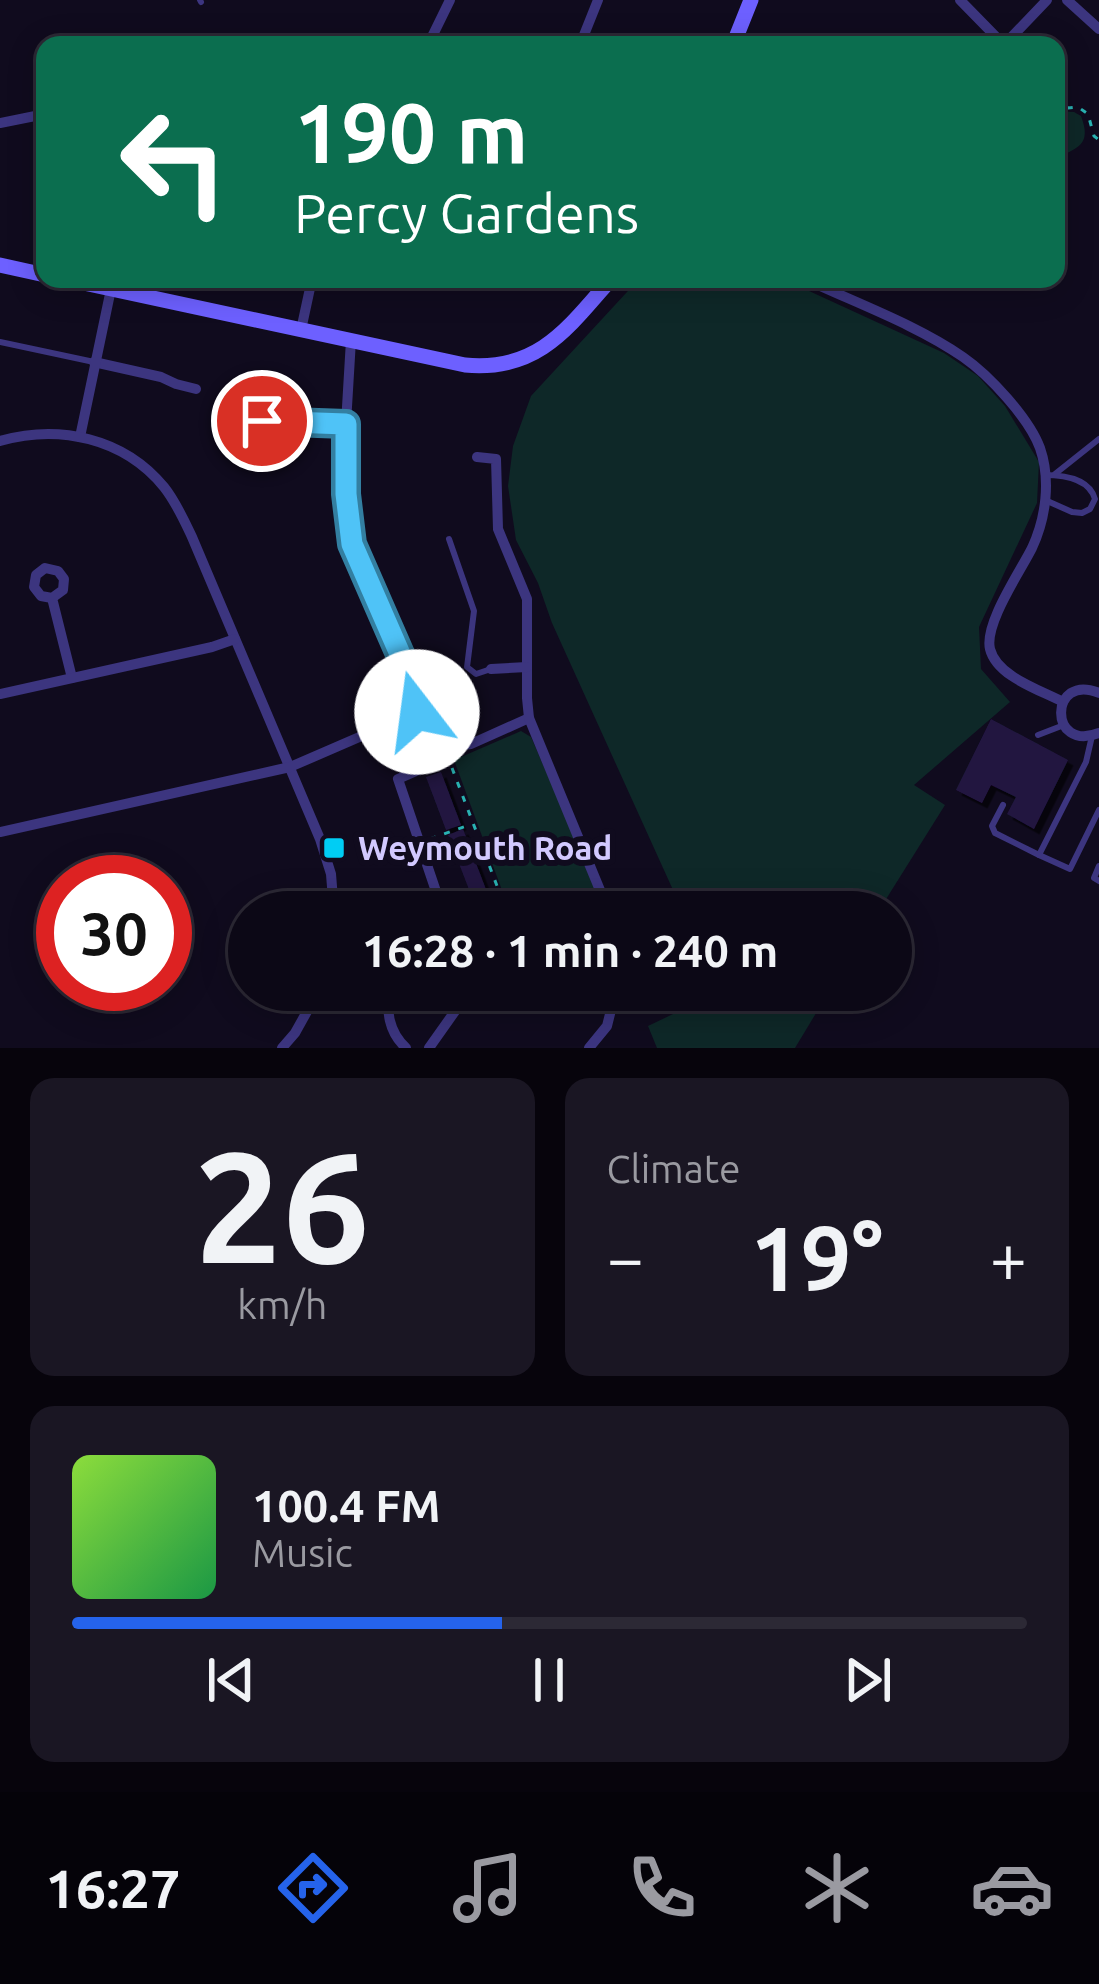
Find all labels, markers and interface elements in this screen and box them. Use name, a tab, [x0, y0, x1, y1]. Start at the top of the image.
icon: left	[96, 84, 252, 240]
text: 190 m	[294, 85, 528, 179]
text: Percy Gardens	[294, 183, 639, 243]
pin	[211, 370, 313, 472]
icon: arrive	[229, 388, 295, 454]
position arrow	[354, 649, 480, 775]
place label: Weymouth Road	[358, 829, 612, 866]
marker: Weymouth Road	[321, 835, 347, 861]
speed limit sign: 30	[36, 855, 192, 1011]
text: 16:28 · 1 min · 240 m	[362, 925, 778, 976]
text: 26	[194, 1118, 370, 1292]
text: Climate	[607, 1147, 741, 1190]
text: 19°	[750, 1207, 883, 1308]
text: −	[607, 1220, 644, 1294]
text: +	[990, 1220, 1027, 1294]
text: km/h	[237, 1283, 327, 1326]
text: 100.4 FM	[252, 1480, 441, 1531]
text: Music	[252, 1531, 353, 1574]
icon: previous	[198, 1647, 264, 1713]
icon: pause	[516, 1647, 582, 1713]
icon: next	[835, 1647, 901, 1713]
icon: directions	[271, 1846, 355, 1930]
icon: music	[446, 1846, 530, 1930]
icon: phone	[620, 1846, 704, 1930]
icon: climate	[795, 1846, 879, 1930]
icon: car	[970, 1846, 1054, 1930]
text: 16:27	[45, 1858, 180, 1918]

